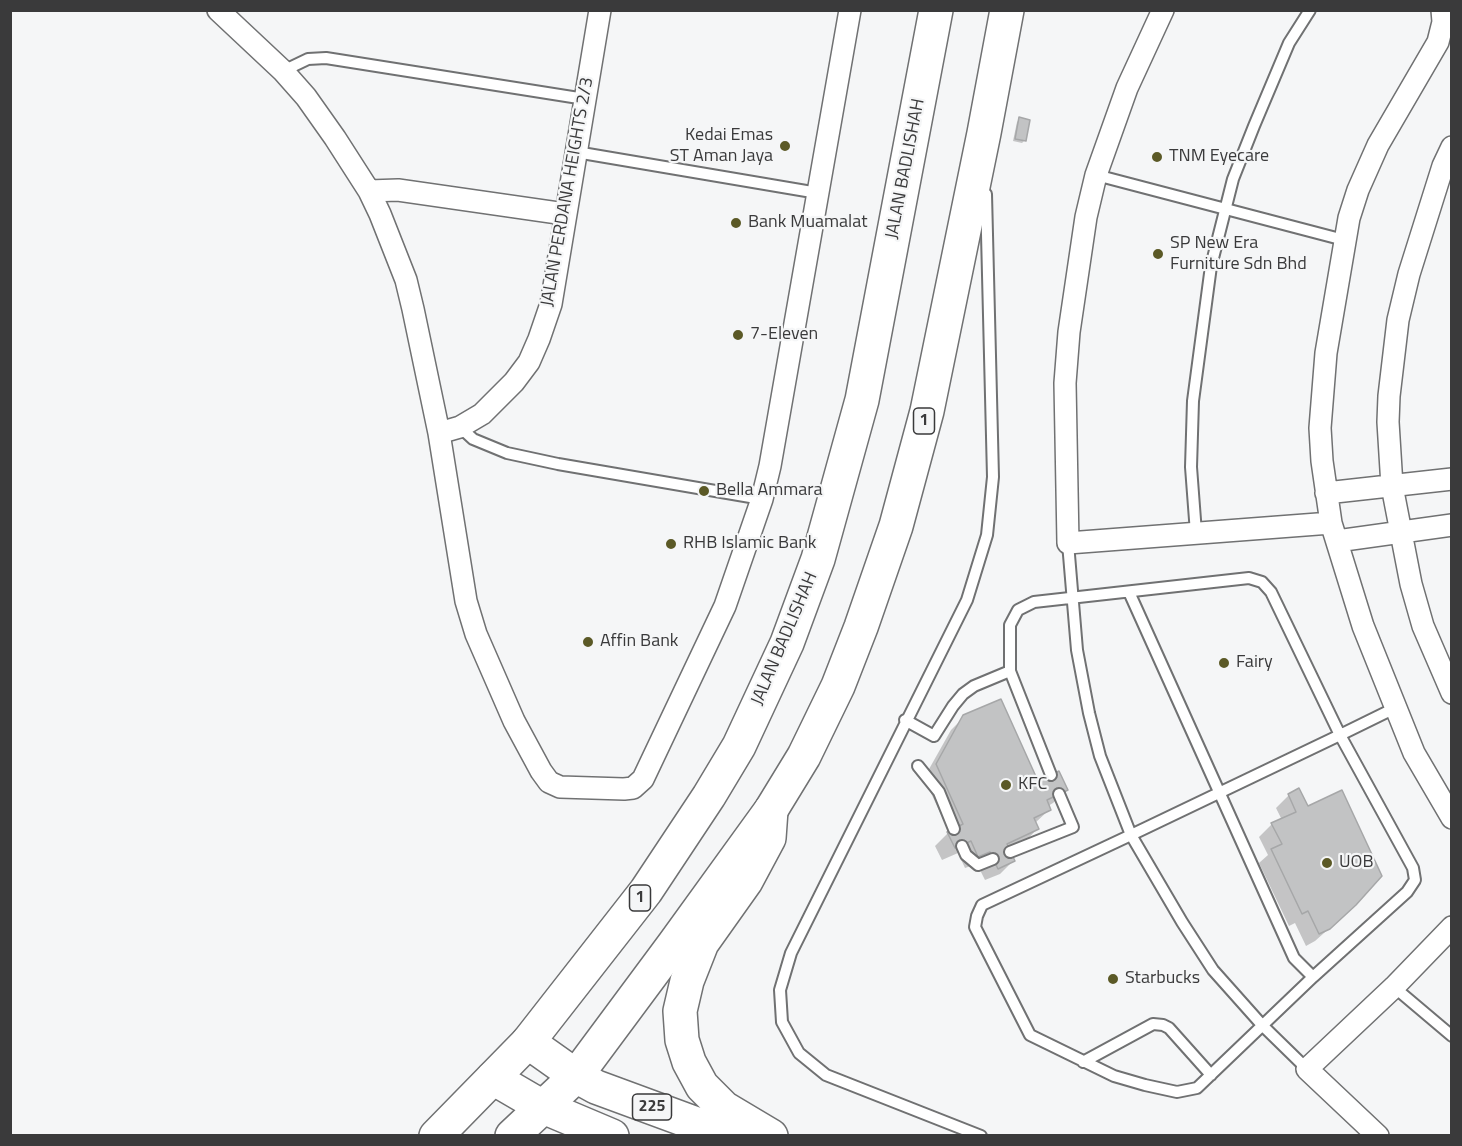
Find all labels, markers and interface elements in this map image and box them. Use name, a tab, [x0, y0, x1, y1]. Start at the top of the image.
street label: JALAN PERDANA HEIGHTS 2/3	[537, 76, 599, 308]
street label: JALAN BADLISHAH	[882, 97, 930, 241]
place label: Kedai Emas ST Aman Jaya	[670, 125, 773, 168]
marker: Kedai Emas ST Aman Jaya	[778, 139, 792, 153]
place label: TNM Eyecare	[1169, 146, 1269, 168]
marker: TNM Eyecare	[1150, 150, 1164, 164]
place label: Bank Muamalat	[748, 212, 868, 234]
marker: Bank Muamalat	[729, 216, 743, 230]
place label: SP New Era Furniture Sdn Bhd	[1170, 233, 1307, 276]
marker: SP New Era Furniture Sdn Bhd	[1151, 247, 1165, 261]
place label: 7-Eleven	[750, 324, 818, 346]
marker: 7-Eleven	[731, 328, 745, 342]
road number: 1	[914, 408, 934, 434]
place label: Bella Ammara	[716, 480, 823, 502]
marker: Bella Ammara	[697, 484, 711, 498]
place label: RHB Islamic Bank	[683, 533, 816, 555]
marker: RHB Islamic Bank	[664, 537, 678, 551]
street label: JALAN BADLISHAH	[747, 569, 823, 709]
place label: Affin Bank	[600, 631, 678, 653]
marker: Affin Bank	[581, 635, 595, 649]
place label: Fairy	[1236, 652, 1273, 674]
marker: Fairy	[1217, 656, 1231, 670]
place label: KFC	[1018, 774, 1047, 796]
marker: KFC	[999, 778, 1013, 792]
place label: UOB	[1339, 852, 1374, 874]
marker: UOB	[1320, 856, 1334, 870]
road number: 1	[630, 885, 650, 911]
place label: Starbucks	[1125, 968, 1200, 990]
marker: Starbucks	[1106, 972, 1120, 986]
road number: 225	[632, 1094, 672, 1120]

